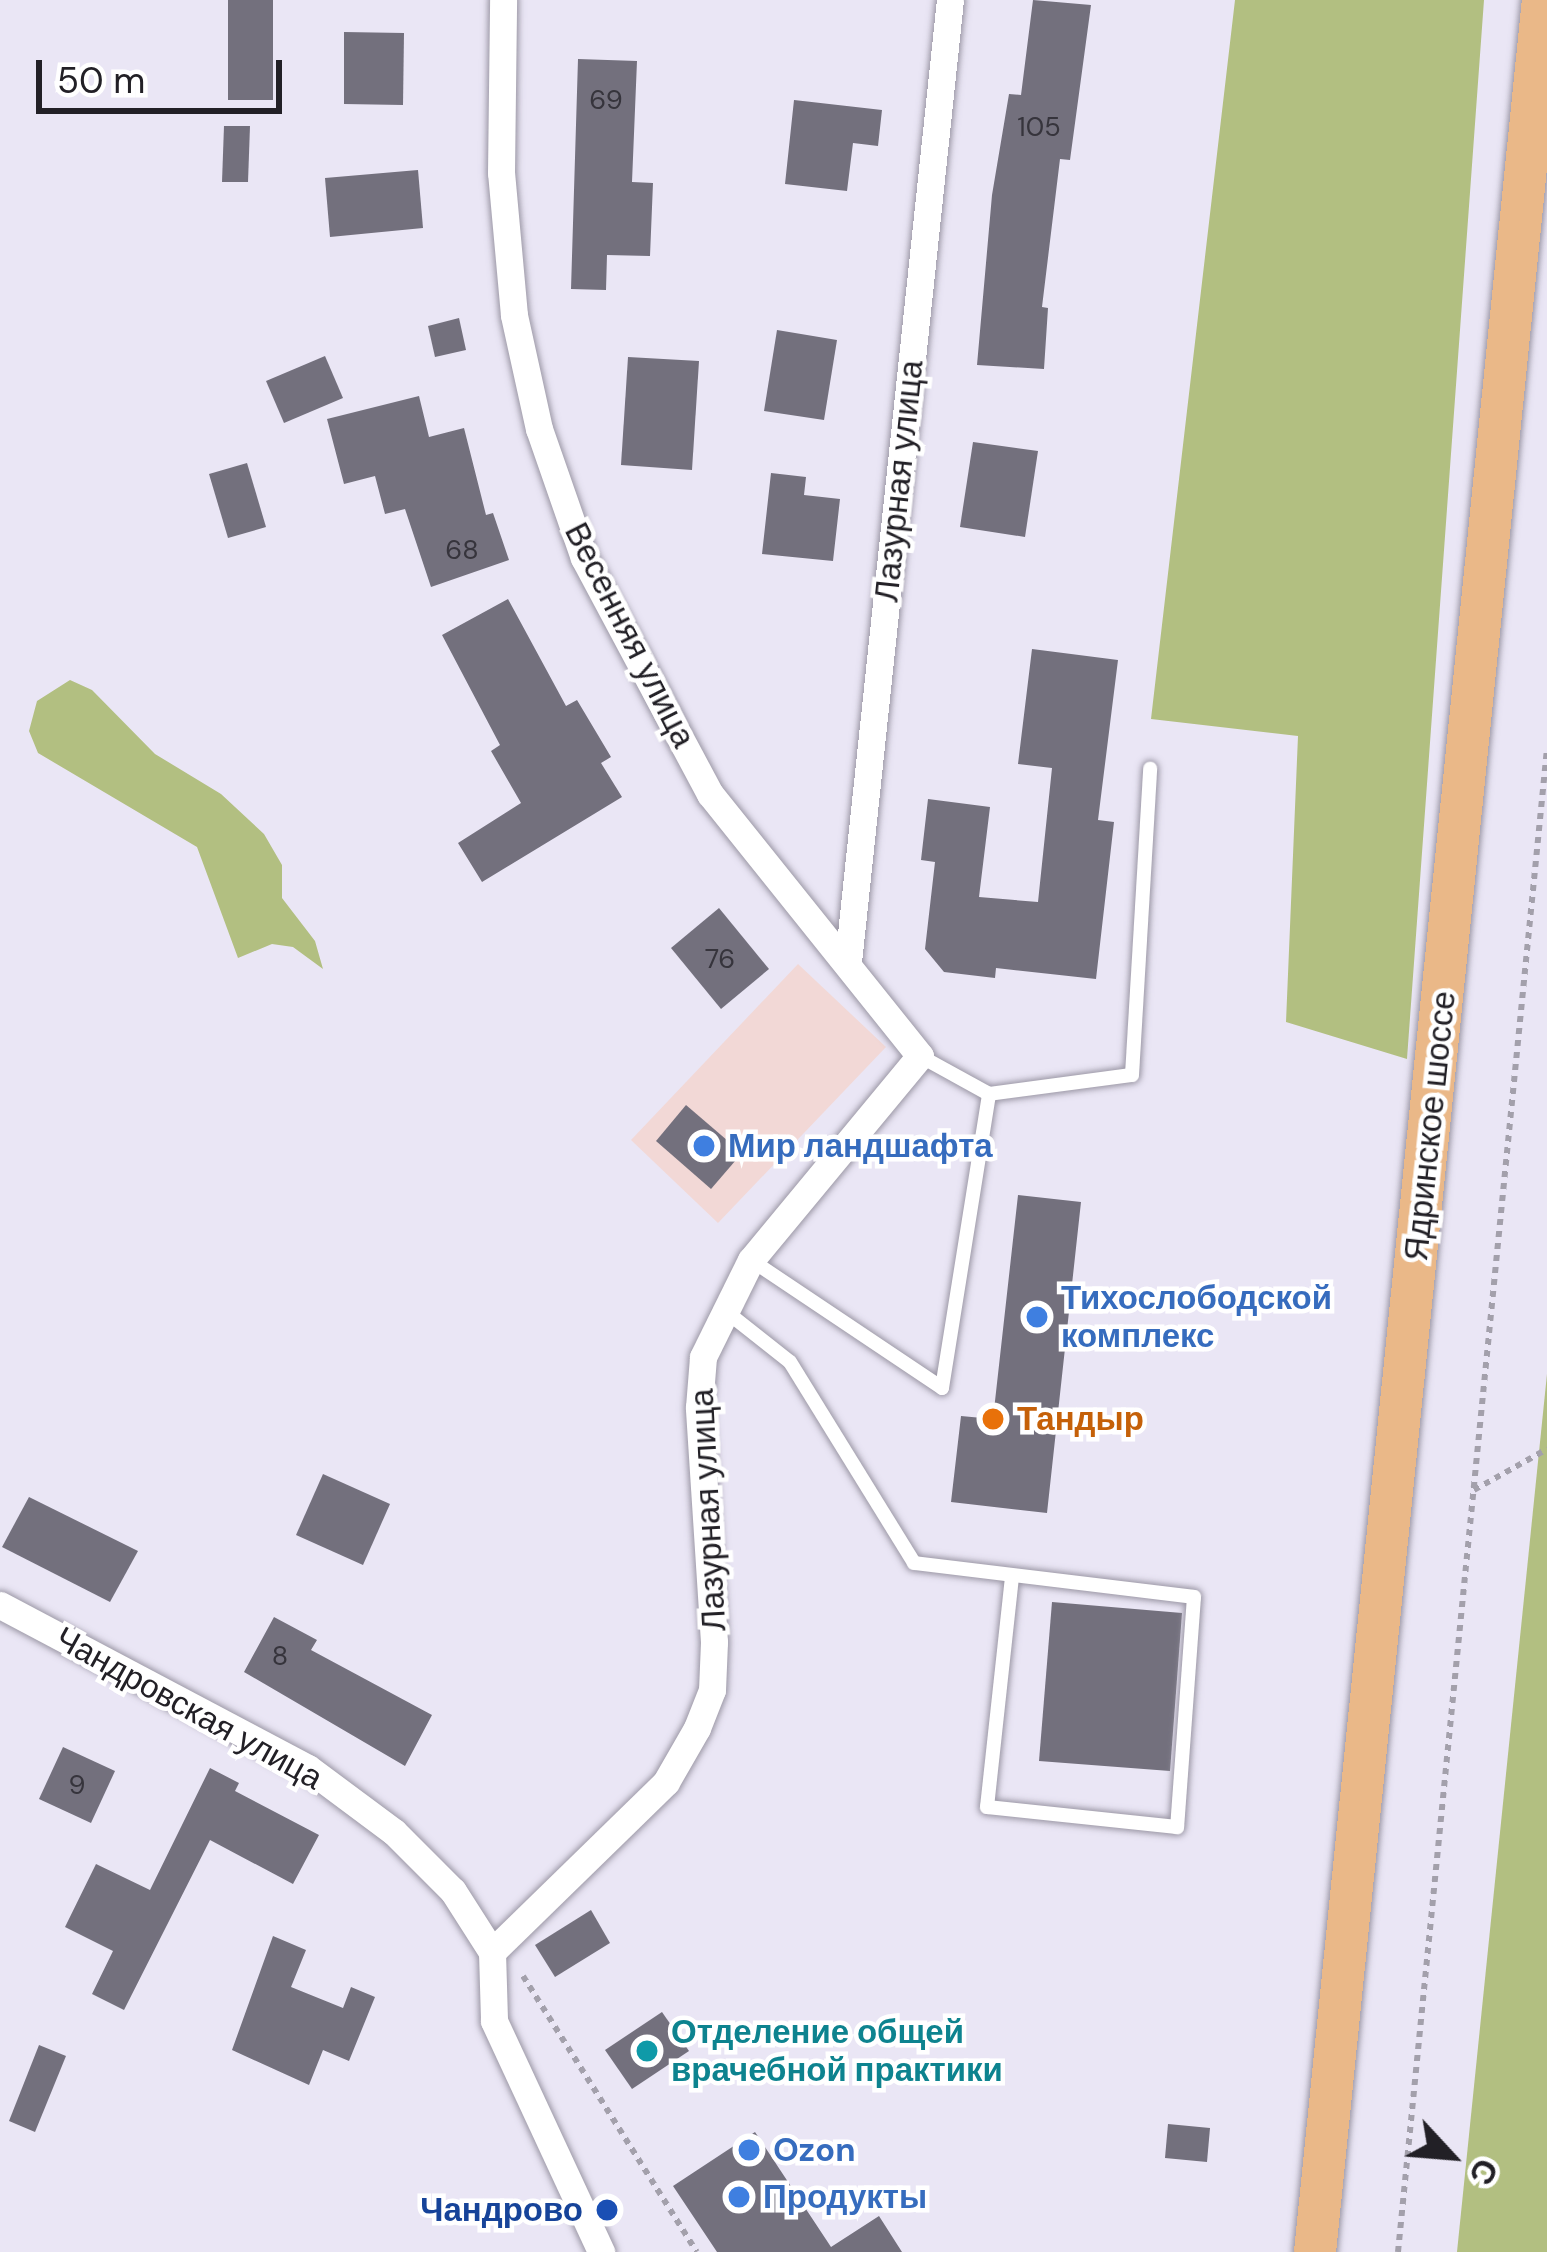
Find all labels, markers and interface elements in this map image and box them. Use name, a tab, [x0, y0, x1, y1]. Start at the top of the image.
scale bar	[42, 36, 288, 110]
text: 50 m	[57, 57, 145, 104]
house number: 69	[589, 84, 623, 116]
house number: 105	[1017, 111, 1061, 143]
street label: Лазурная улица	[867, 358, 931, 604]
street label: Весенняя улица	[556, 516, 704, 754]
house number: 68	[445, 534, 479, 566]
house number: 76	[705, 943, 735, 975]
street label: Ядринское шоссе	[1396, 989, 1464, 1263]
place label: Мир ландшафта	[728, 1126, 993, 1166]
marker: Мир ландшафта	[691, 1133, 717, 1159]
place label: Тихослободской комплекс	[1061, 1278, 1332, 1356]
marker: Тихослободской комплекс	[1024, 1304, 1050, 1330]
street label: Лазурная улица	[682, 1388, 734, 1632]
place label: Тандыр	[1017, 1399, 1144, 1439]
marker: Тандыр	[980, 1406, 1006, 1432]
street label: Чандровская улица	[49, 1618, 329, 1798]
house number: 8	[272, 1640, 288, 1672]
house number: 9	[69, 1769, 85, 1801]
place label: Отделение общей врачебной практики	[671, 2012, 1003, 2090]
marker: Отделение общей врачебной практики	[634, 2038, 660, 2064]
north arrow	[1391, 2096, 1511, 2216]
place label: Ozon	[773, 2130, 856, 2170]
marker: Ozon	[736, 2137, 762, 2163]
text: С	[1459, 2152, 1508, 2192]
place label: Продукты	[763, 2177, 927, 2217]
marker: Продукты	[726, 2184, 752, 2210]
place label: Чандрово	[420, 2190, 583, 2230]
marker: Чандрово	[594, 2197, 620, 2223]

